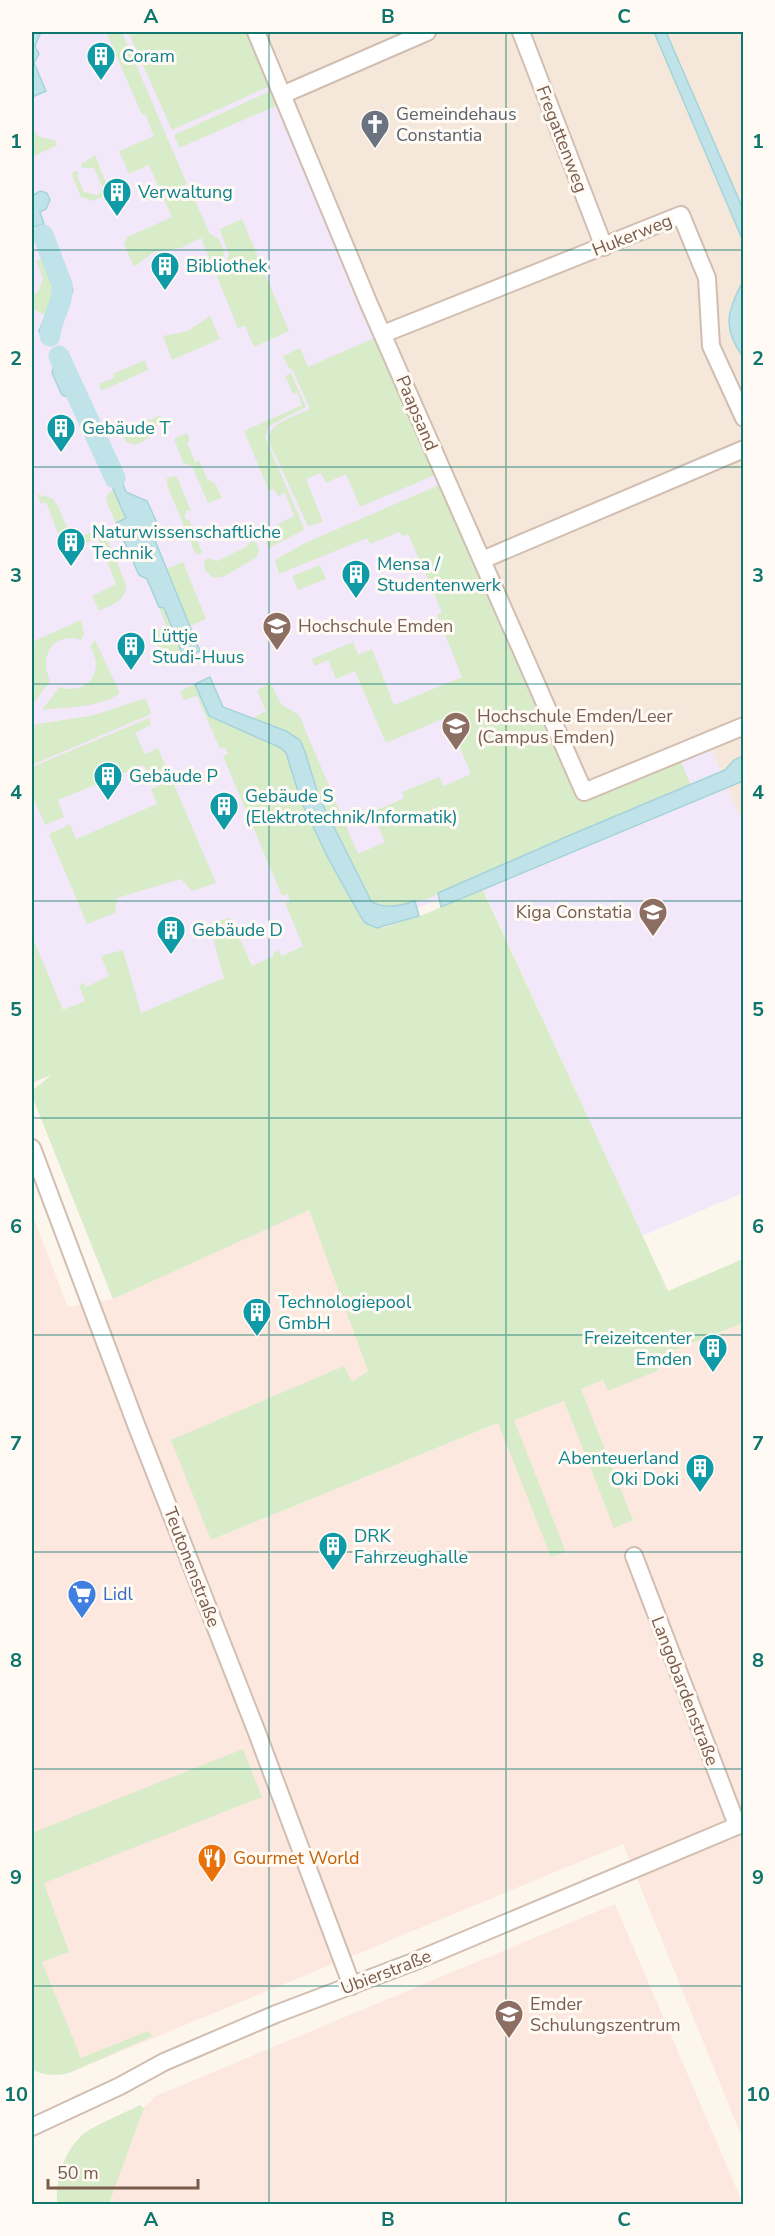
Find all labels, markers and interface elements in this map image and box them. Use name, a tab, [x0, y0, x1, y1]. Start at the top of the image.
text: A	[144, 3, 159, 30]
text: B	[381, 3, 395, 30]
text: C	[617, 3, 631, 30]
building icon: Coram	[85, 40, 117, 82]
place label: Coram	[122, 44, 175, 68]
street label: Fregattenweg	[531, 82, 593, 196]
place label: Gemeindehaus Constantia	[396, 102, 517, 147]
church icon: Gemeindehaus Constantia	[359, 108, 391, 150]
text: 1	[10, 128, 22, 155]
text: 1	[752, 128, 764, 155]
building icon: Verwaltung	[101, 176, 133, 218]
place label: Verwaltung	[137, 180, 233, 204]
street label: Hukerweg	[588, 208, 676, 262]
building icon: Bibliothek	[149, 250, 181, 292]
place label: Bibliothek	[186, 254, 268, 278]
text: 2	[10, 345, 22, 372]
text: 2	[752, 345, 764, 372]
street label: Paapsand	[390, 372, 444, 454]
building icon: Gebäude T	[45, 412, 77, 454]
place label: Gebäude T	[82, 416, 170, 440]
place label: Naturwissenschaftliche Technik	[92, 520, 281, 565]
building icon: Naturwissenschaftliche Technik	[55, 526, 87, 568]
place label: Mensa / Studentenwerk	[377, 552, 502, 597]
building icon: Mensa / Studentenwerk	[340, 558, 372, 600]
text: 3	[10, 562, 22, 589]
text: 3	[752, 562, 764, 589]
school or university icon: Hochschule Emden	[261, 610, 293, 652]
place label: Hochschule Emden	[298, 614, 453, 638]
place label: Lüttje Studi-Huus	[152, 624, 244, 669]
building icon: Lüttje Studi-Huus	[115, 630, 147, 672]
place label: Hochschule Emden/Leer (Campus Emden)	[477, 704, 673, 749]
school or university icon: Hochschule Emden/Leer (Campus Emden)	[440, 710, 472, 752]
building icon: Gebäude P	[92, 760, 124, 802]
place label: Gebäude P	[129, 764, 218, 788]
text: 4	[10, 779, 22, 806]
text: 4	[752, 779, 764, 806]
place label: Gebäude S (Elektrotechnik/Informatik)	[245, 784, 458, 829]
building icon: Gebäude S (Elektrotechnik/Informatik)	[208, 790, 240, 832]
school or university icon: Kiga Constatia	[637, 896, 669, 938]
place label: Kiga Constatia	[516, 900, 632, 924]
building icon: Gebäude D	[155, 914, 187, 956]
place label: Gebäude D	[192, 918, 283, 942]
text: 5	[10, 996, 22, 1023]
text: 5	[752, 996, 764, 1023]
text: 6	[10, 1213, 22, 1240]
text: 6	[752, 1213, 764, 1240]
place label: Technologiepool GmbH	[278, 1290, 412, 1335]
building icon: Technologiepool GmbH	[241, 1296, 273, 1338]
place label: Freizeitcenter Emden	[584, 1326, 693, 1371]
building icon: Freizeitcenter Emden	[697, 1332, 729, 1374]
text: 7	[10, 1430, 22, 1457]
text: 7	[752, 1430, 764, 1457]
place label: Abenteuerland Oki Doki	[558, 1446, 679, 1491]
building icon: Abenteuerland Oki Doki	[684, 1452, 716, 1494]
street label: Teutonenstraße	[158, 1504, 226, 1630]
place label: DRK Fahrzeughalle	[354, 1524, 468, 1569]
building icon: DRK Fahrzeughalle	[317, 1530, 349, 1572]
supermarket icon: Lidl	[66, 1578, 98, 1620]
place label: Lidl	[103, 1582, 133, 1606]
street label: Langobardenstraße	[645, 1613, 725, 1769]
text: 8	[10, 1647, 22, 1674]
text: 8	[752, 1647, 764, 1674]
restaurant icon: Gourmet World	[196, 1842, 228, 1884]
place label: Gourmet World	[233, 1846, 359, 1870]
text: 9	[10, 1864, 22, 1891]
text: 9	[752, 1864, 764, 1891]
street label: Ubierstraße	[337, 1944, 435, 2000]
place label: Emder Schulungszentrum	[530, 1992, 681, 2037]
school or university icon: Emder Schulungszentrum	[493, 1998, 525, 2040]
text: 10	[4, 2081, 28, 2108]
text: 10	[746, 2081, 770, 2108]
scale bar	[48, 2152, 198, 2190]
text: 50 m	[57, 2161, 99, 2185]
text: A	[144, 2206, 159, 2233]
text: B	[381, 2206, 395, 2233]
text: C	[617, 2206, 631, 2233]

